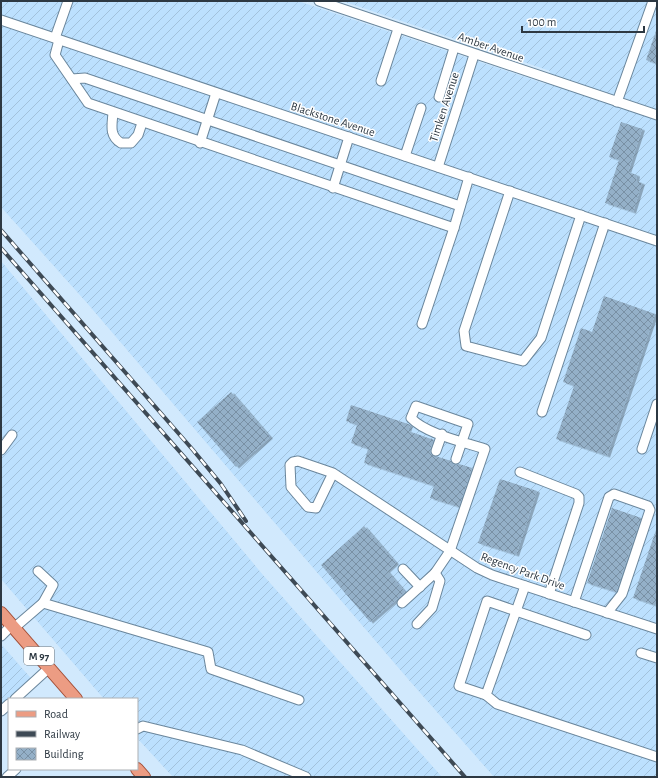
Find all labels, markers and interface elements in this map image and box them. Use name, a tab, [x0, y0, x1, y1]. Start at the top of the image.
scale bar	[522, 8, 644, 34]
text: 100 m	[528, 16, 556, 28]
street label: Amber Avenue	[456, 30, 526, 64]
street label: Timken Avenue	[427, 71, 461, 143]
street label: Blackstone Avenue	[289, 100, 377, 138]
street label: Regency Park Drive	[479, 550, 567, 593]
road number: M 97	[24, 647, 54, 665]
legend	[8, 698, 138, 770]
text: Road	[44, 708, 68, 720]
text: Railway	[44, 728, 80, 741]
text: Building	[44, 748, 84, 760]

